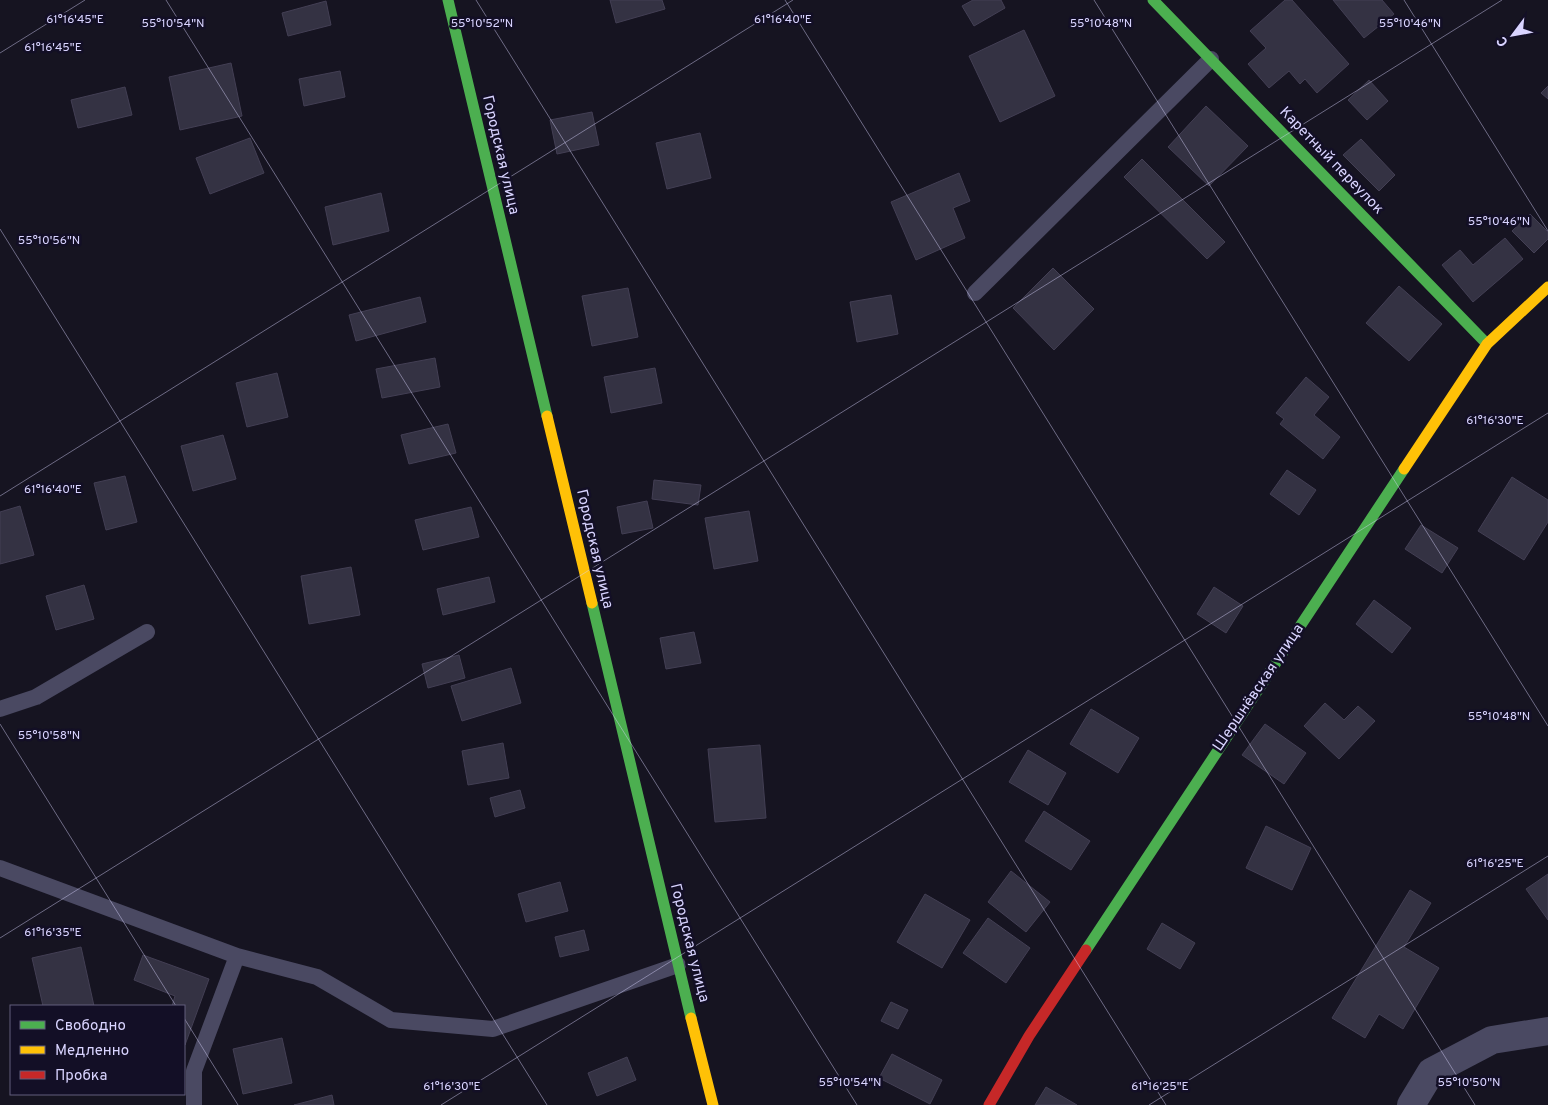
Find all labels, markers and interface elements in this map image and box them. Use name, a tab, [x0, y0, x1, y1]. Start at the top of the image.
north arrow	[1488, 10, 1538, 60]
text: 61°16'45"E	[46, 12, 104, 28]
text: 61°16'40"E	[754, 12, 812, 28]
text: 55°10'54"N	[141, 16, 205, 32]
text: 55°10'52"N	[451, 16, 513, 32]
text: 55°10'48"N	[1070, 16, 1132, 32]
text: 55°10'46"N	[1379, 16, 1441, 32]
text: С	[1494, 33, 1513, 49]
text: 61°16'45"E	[24, 40, 82, 56]
street label: Городская улица	[477, 94, 523, 216]
street label: Каретный переулок	[1275, 103, 1387, 219]
text: 55°10'46"N	[1468, 214, 1530, 230]
text: 55°10'56"N	[18, 233, 80, 249]
text: 61°16'30"E	[1466, 413, 1524, 429]
text: 61°16'40"E	[24, 482, 82, 498]
street label: Городская улица	[571, 488, 617, 610]
street label: Шершнёвская улица	[1209, 621, 1309, 755]
text: 55°10'48"N	[1468, 709, 1530, 725]
text: 55°10'58"N	[18, 728, 80, 744]
text: 61°16'25"E	[1466, 856, 1524, 872]
street label: Городская улица	[665, 882, 713, 1004]
text: 61°16'35"E	[24, 925, 82, 941]
legend	[10, 1005, 185, 1095]
text: Свободно	[55, 1017, 126, 1036]
text: Медленно	[55, 1042, 129, 1061]
text: Пробка	[55, 1067, 107, 1086]
text: 55°10'54"N	[818, 1075, 882, 1091]
text: 55°10'50"N	[1437, 1075, 1501, 1091]
text: 61°16'30"E	[423, 1079, 481, 1095]
text: 61°16'25"E	[1131, 1079, 1189, 1095]

